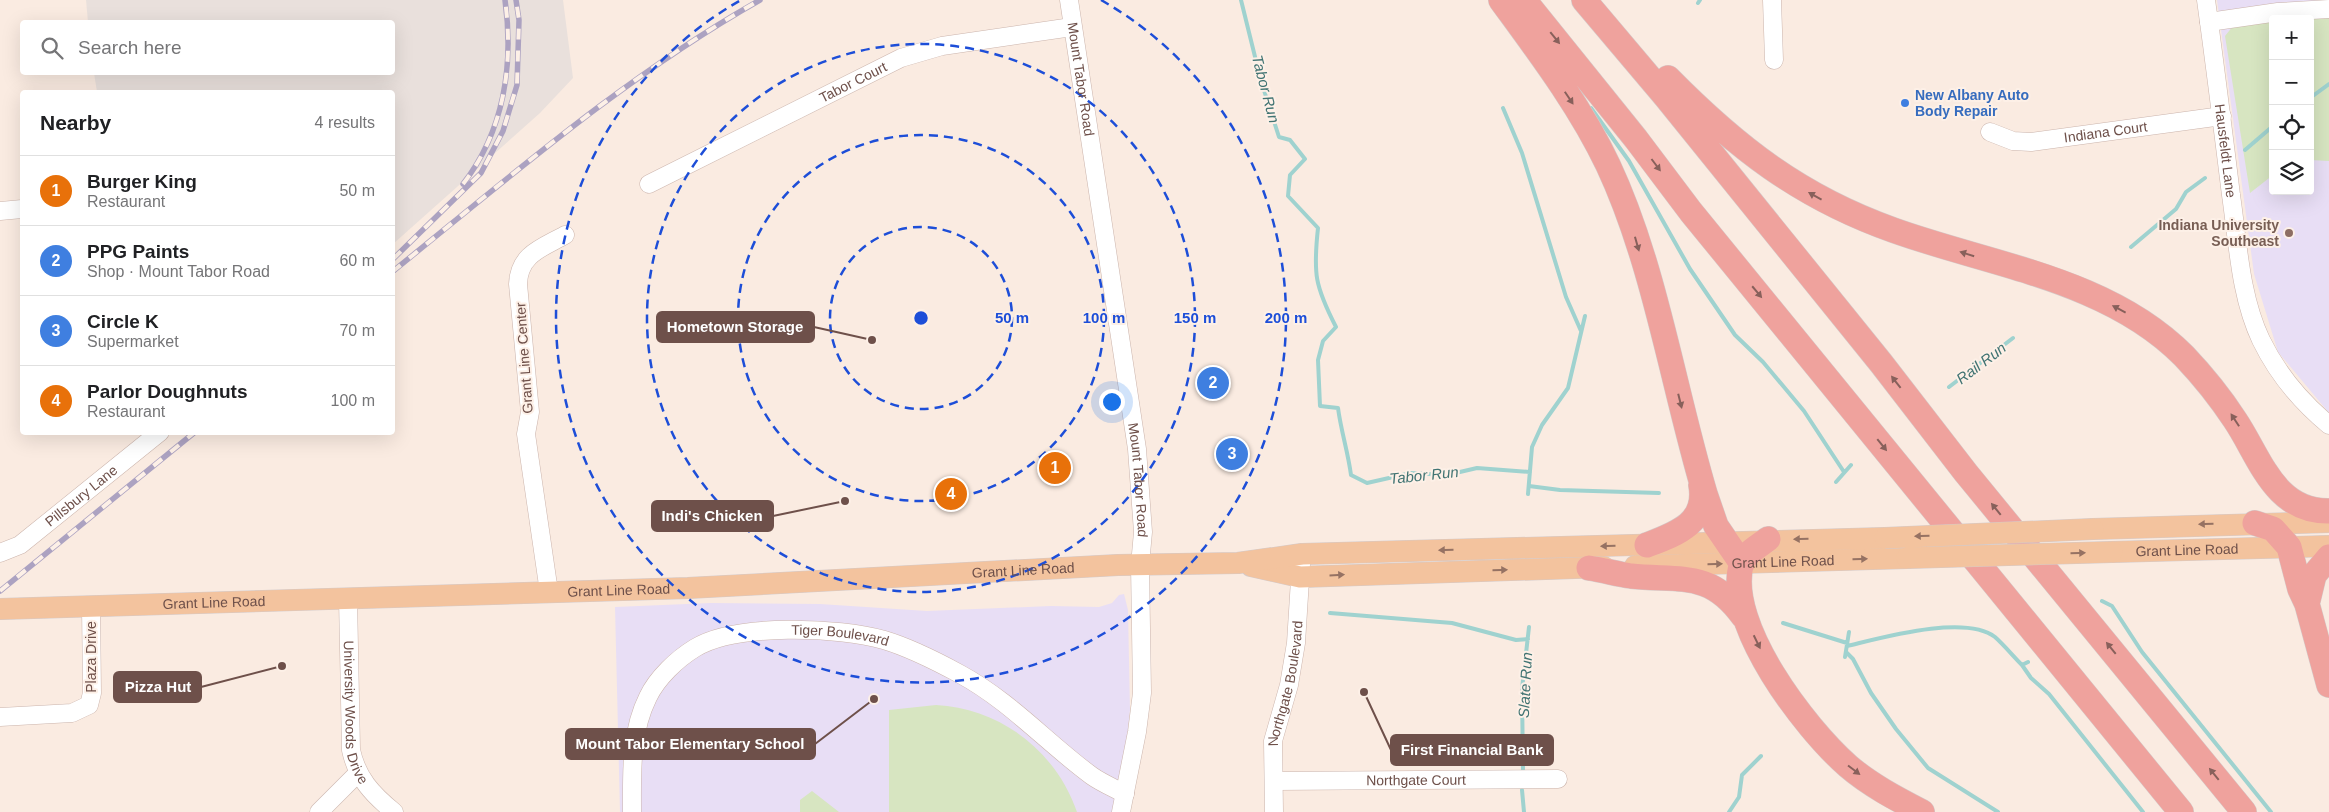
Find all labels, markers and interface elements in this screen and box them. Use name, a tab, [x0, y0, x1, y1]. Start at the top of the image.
map controls	[2269, 15, 2314, 195]
button: +	[2269, 15, 2314, 60]
search box	[20, 20, 395, 75]
street label: Mount Tabor Road	[1064, 21, 1098, 137]
one-way arrow	[1550, 31, 1560, 45]
icon: search	[38, 34, 66, 62]
text: Search here	[78, 37, 182, 58]
water label: Tabor Run	[1249, 53, 1283, 125]
street label: Tabor Court	[817, 58, 889, 106]
button: −	[2269, 60, 2314, 105]
place label: New Albany Auto Body Repair	[1915, 87, 2029, 119]
one-way arrow	[1564, 91, 1574, 104]
marker: New Albany Auto Body Repair	[1899, 97, 1911, 109]
street label: Hausfeldt Lane	[2212, 103, 2239, 199]
button: locate	[2269, 105, 2314, 150]
text: Nearby	[40, 111, 111, 134]
text: 4 results	[315, 114, 375, 131]
street label: Indiana Court	[2063, 118, 2148, 145]
button: layers	[2269, 150, 2314, 195]
one-way arrow	[1651, 158, 1661, 172]
text: Burger King	[87, 171, 197, 192]
text: 1	[52, 182, 60, 199]
text: 50 m	[339, 182, 375, 199]
one-way arrow	[1809, 191, 1822, 200]
text: Restaurant	[87, 193, 165, 210]
place label: Indiana University Southeast	[2158, 217, 2279, 249]
marker: Indiana University Southeast	[2283, 227, 2295, 239]
one-way arrow	[1633, 237, 1641, 252]
text: PPG Paints	[87, 241, 189, 262]
one-way arrow	[1959, 250, 1974, 258]
text: 2	[52, 252, 60, 269]
text: 60 m	[339, 252, 375, 269]
text: Shop · Mount Tabor Road	[87, 263, 270, 280]
one-way arrow	[1752, 285, 1763, 298]
street label: Grant Line Center	[512, 302, 536, 414]
one-way arrow	[2112, 305, 2126, 313]
centre of rings	[912, 309, 930, 327]
text: 50 m	[995, 309, 1029, 326]
text: 100 m	[1083, 309, 1125, 326]
text: 150 m	[1174, 309, 1216, 326]
text: 200 m	[1265, 309, 1307, 326]
text: Circle K	[87, 311, 159, 332]
callout: Hometown Storage	[657, 312, 814, 342]
text: Hometown Storage	[667, 318, 803, 335]
text: 3	[52, 322, 60, 339]
text: 70 m	[339, 322, 375, 339]
text: Supermarket	[87, 333, 179, 350]
water label: Rail Run	[1953, 339, 2009, 387]
pin: 2	[1197, 364, 1229, 402]
one-way arrow	[1890, 376, 1901, 389]
text: Parlor Doughnuts	[87, 381, 247, 402]
your location	[1099, 389, 1125, 415]
text: 4	[52, 392, 60, 409]
text: 100 m	[331, 392, 375, 409]
one-way arrow	[1676, 393, 1684, 408]
text: Restaurant	[87, 403, 165, 420]
one-way arrow	[2230, 413, 2240, 427]
street label: Mount Tabor Road	[1125, 421, 1151, 538]
pin: 3	[1216, 435, 1248, 473]
one-way arrow	[1877, 438, 1888, 451]
pin: 1	[1039, 449, 1071, 487]
street label: Pillsbury Lane	[42, 462, 120, 530]
water label: Tabor Run	[1389, 463, 1459, 487]
pin: 4	[935, 475, 967, 513]
callout: Indi's Chicken	[652, 501, 773, 531]
one-way arrow	[1991, 503, 2002, 516]
text: Indi's Chicken	[661, 507, 763, 524]
one-way arrow	[2198, 521, 2214, 529]
one-way arrow	[1913, 532, 1929, 540]
one-way arrow	[1793, 535, 1809, 543]
street label: Grant Line Road	[2135, 541, 2239, 559]
one-way arrow	[1600, 542, 1616, 550]
one-way arrow	[1438, 546, 1454, 554]
one-way arrow	[2070, 549, 2086, 557]
street label: Grant Line Road	[1731, 552, 1835, 571]
one-way arrow	[1852, 555, 1868, 563]
street label: Grant Line Road	[971, 559, 1075, 581]
one-way arrow	[1707, 560, 1723, 568]
one-way arrow	[1492, 566, 1508, 574]
one-way arrow	[1329, 571, 1345, 579]
street label: Grant Line Road	[567, 581, 670, 600]
street label: Grant Line Road	[162, 593, 266, 612]
street label: Northgate Boulevard	[1265, 620, 1305, 746]
street label: Plaza Drive	[83, 621, 99, 693]
street label: Tiger Boulevard	[791, 622, 891, 649]
one-way arrow	[1752, 635, 1761, 650]
street label: University Woods Drive	[341, 640, 372, 787]
one-way arrow	[2106, 642, 2117, 655]
water label: Slate Run	[1515, 652, 1535, 718]
callout: Pizza Hut	[114, 672, 201, 702]
text: Pizza Hut	[125, 678, 191, 695]
callout: Mount Tabor Elementary School	[566, 729, 815, 759]
text: Mount Tabor Elementary School	[576, 735, 804, 752]
callout: First Financial Bank	[1391, 735, 1553, 765]
text: First Financial Bank	[1401, 741, 1544, 758]
one-way arrow	[1847, 765, 1860, 776]
one-way arrow	[2208, 768, 2219, 781]
street label: Northgate Court	[1366, 772, 1466, 788]

